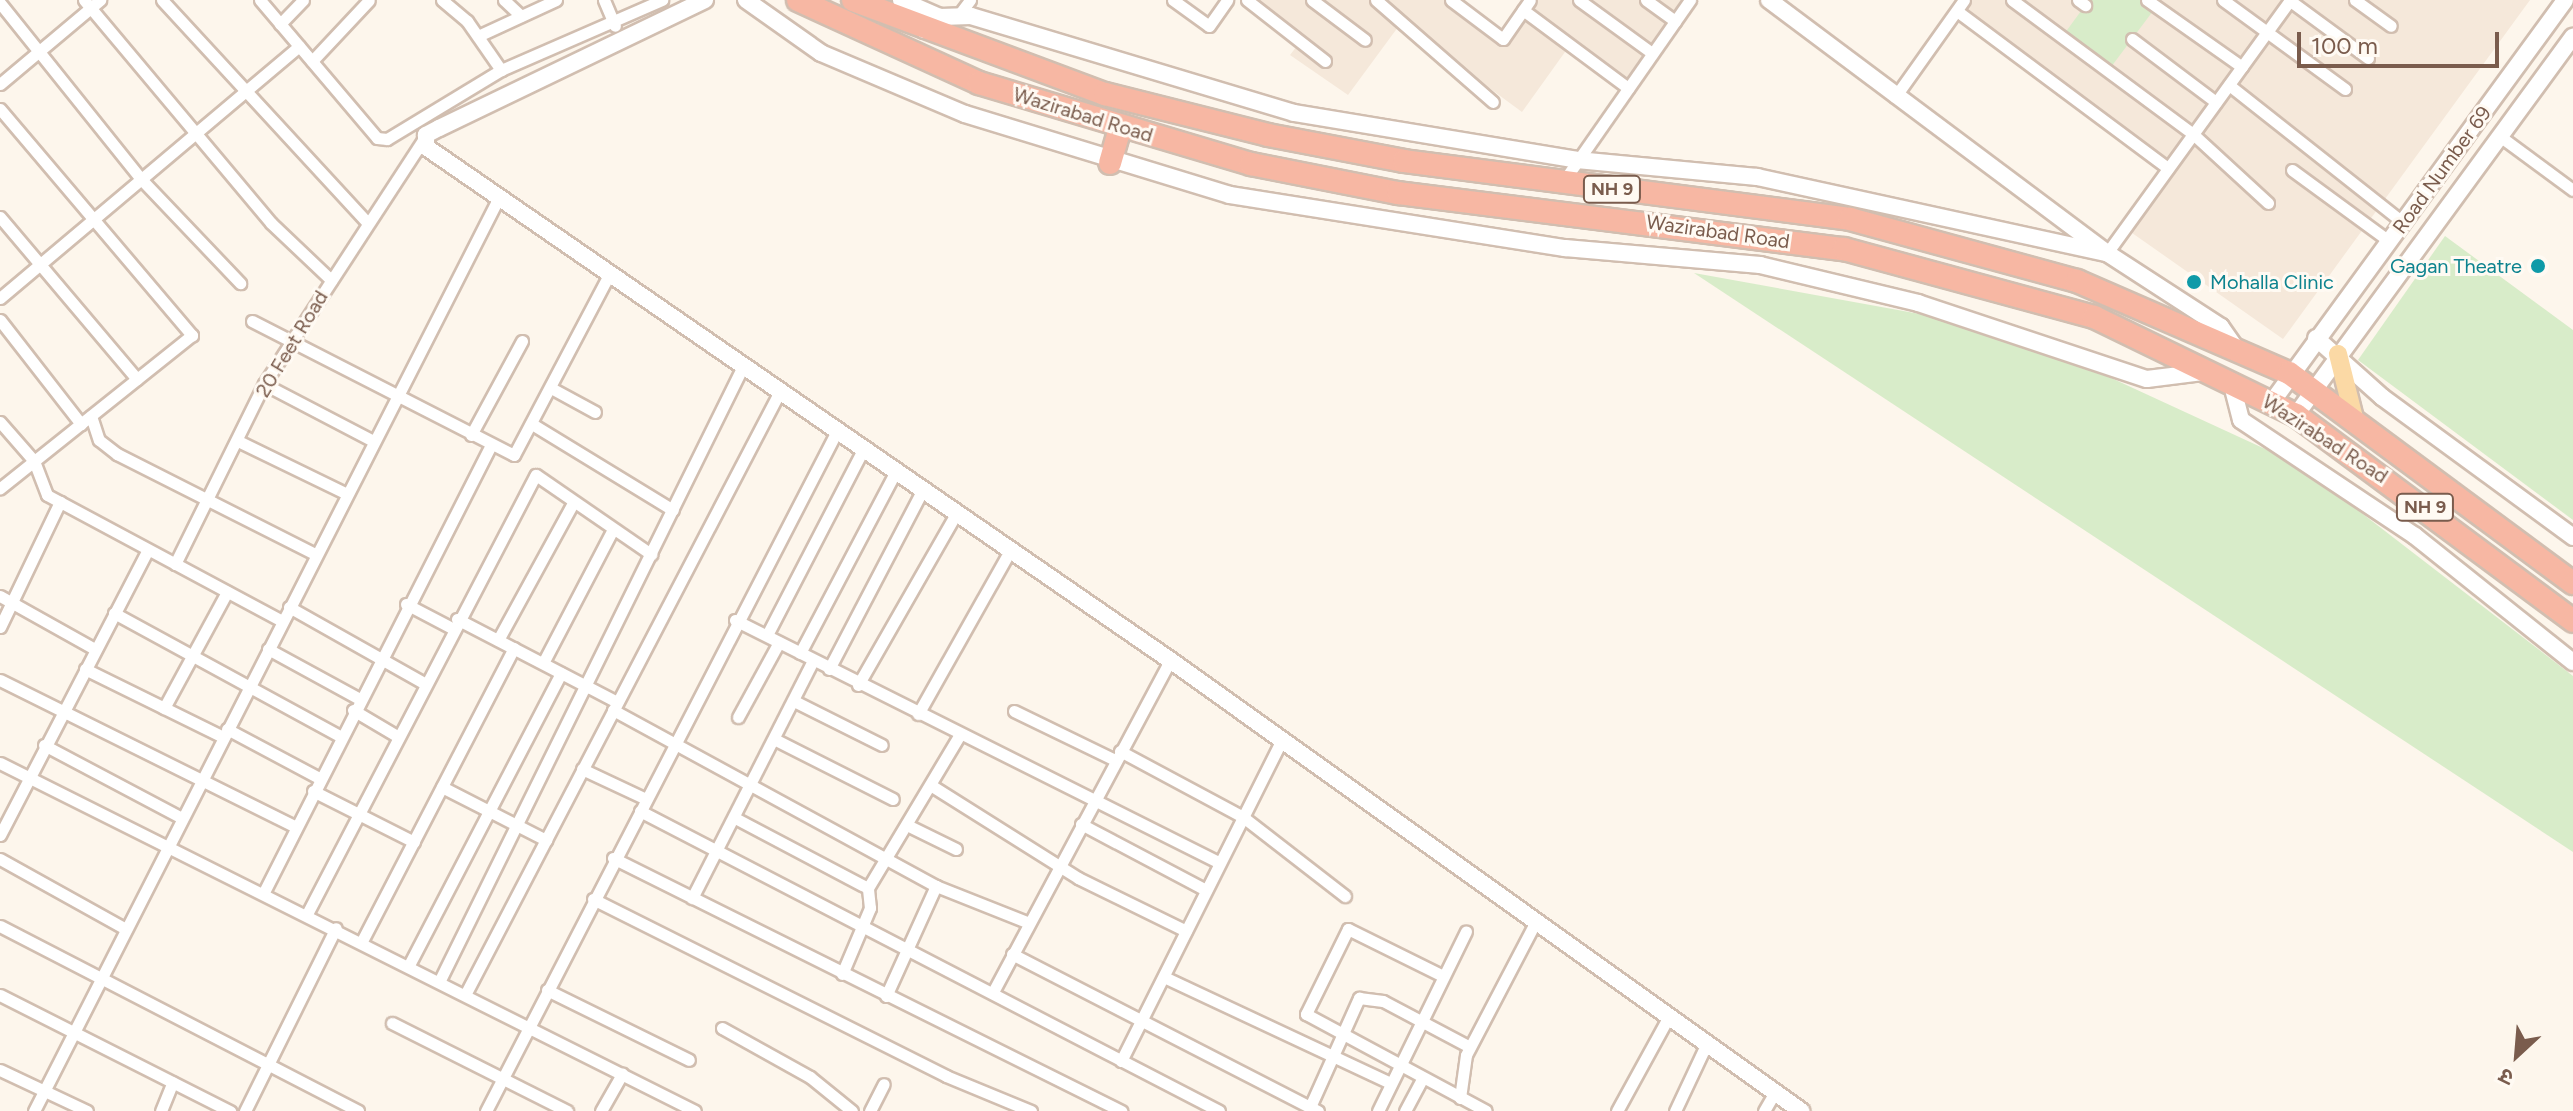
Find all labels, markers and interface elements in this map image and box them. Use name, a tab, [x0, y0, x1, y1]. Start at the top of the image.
scale bar	[2301, 16, 2503, 66]
text: 100 m	[2311, 31, 2378, 60]
street label: Wazirabad Road	[1010, 82, 1156, 148]
street label: Road Number 69	[2388, 102, 2496, 238]
road number: NH 9	[1582, 175, 1642, 203]
street label: Wazirabad Road	[1645, 210, 1791, 254]
place label: Gagan Theatre	[2390, 254, 2522, 278]
marker: Gagan Theatre	[2529, 257, 2547, 275]
place label: Mohalla Clinic	[2210, 270, 2334, 294]
marker: Mohalla Clinic	[2185, 273, 2203, 291]
street label: 20 Feet Road	[251, 286, 333, 402]
street label: Wazirabad Road	[2258, 390, 2392, 488]
road number: NH 9	[2395, 493, 2455, 521]
north arrow	[2477, 1015, 2557, 1095]
text: उ	[2495, 1062, 2518, 1092]

